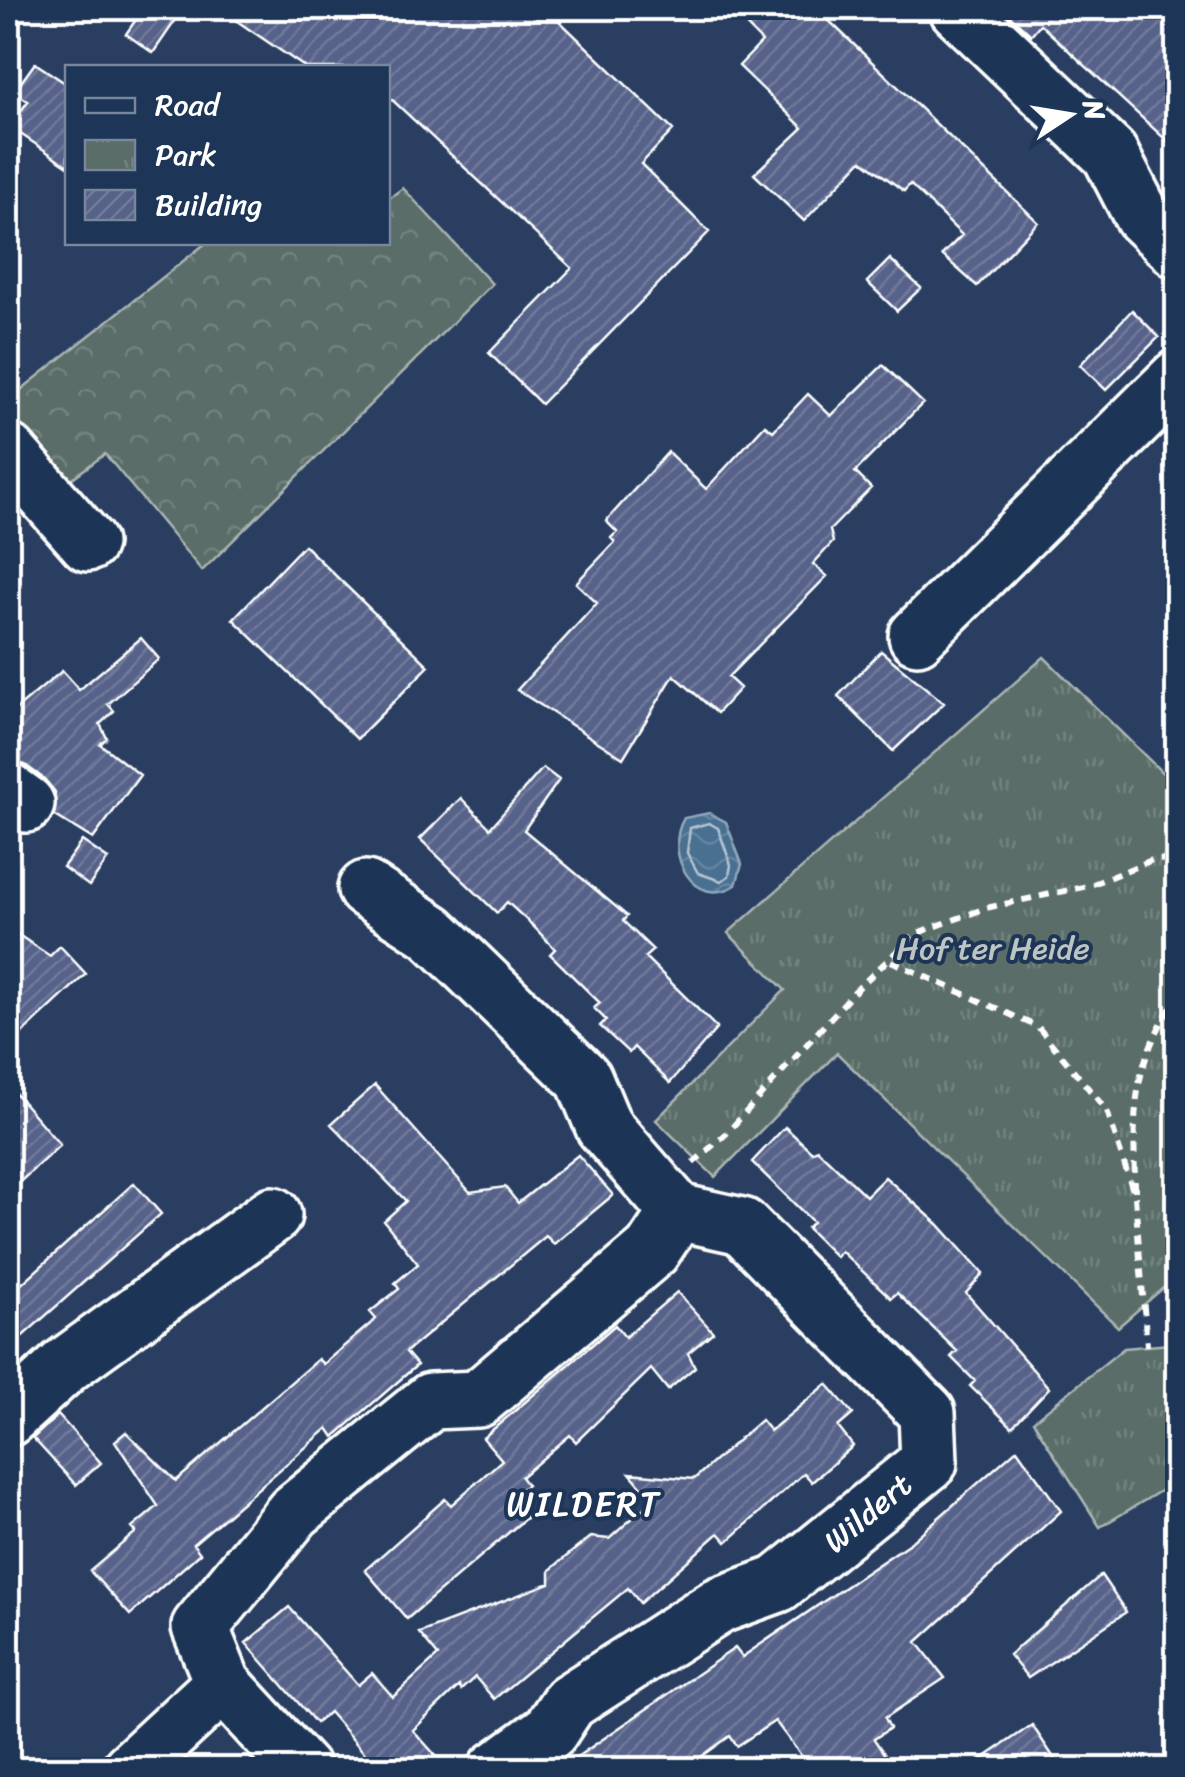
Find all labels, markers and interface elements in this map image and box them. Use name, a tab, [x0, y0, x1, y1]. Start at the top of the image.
legend	[65, 65, 390, 245]
north arrow	[1020, 65, 1120, 165]
text: Road	[155, 78, 222, 132]
text: N	[1068, 94, 1120, 125]
text: Park	[155, 128, 217, 182]
text: Building	[155, 178, 262, 232]
park label: Hof ter Heide	[896, 920, 1090, 977]
street label: Wildert	[810, 1458, 926, 1568]
district label: WILDERT	[506, 1473, 662, 1535]

